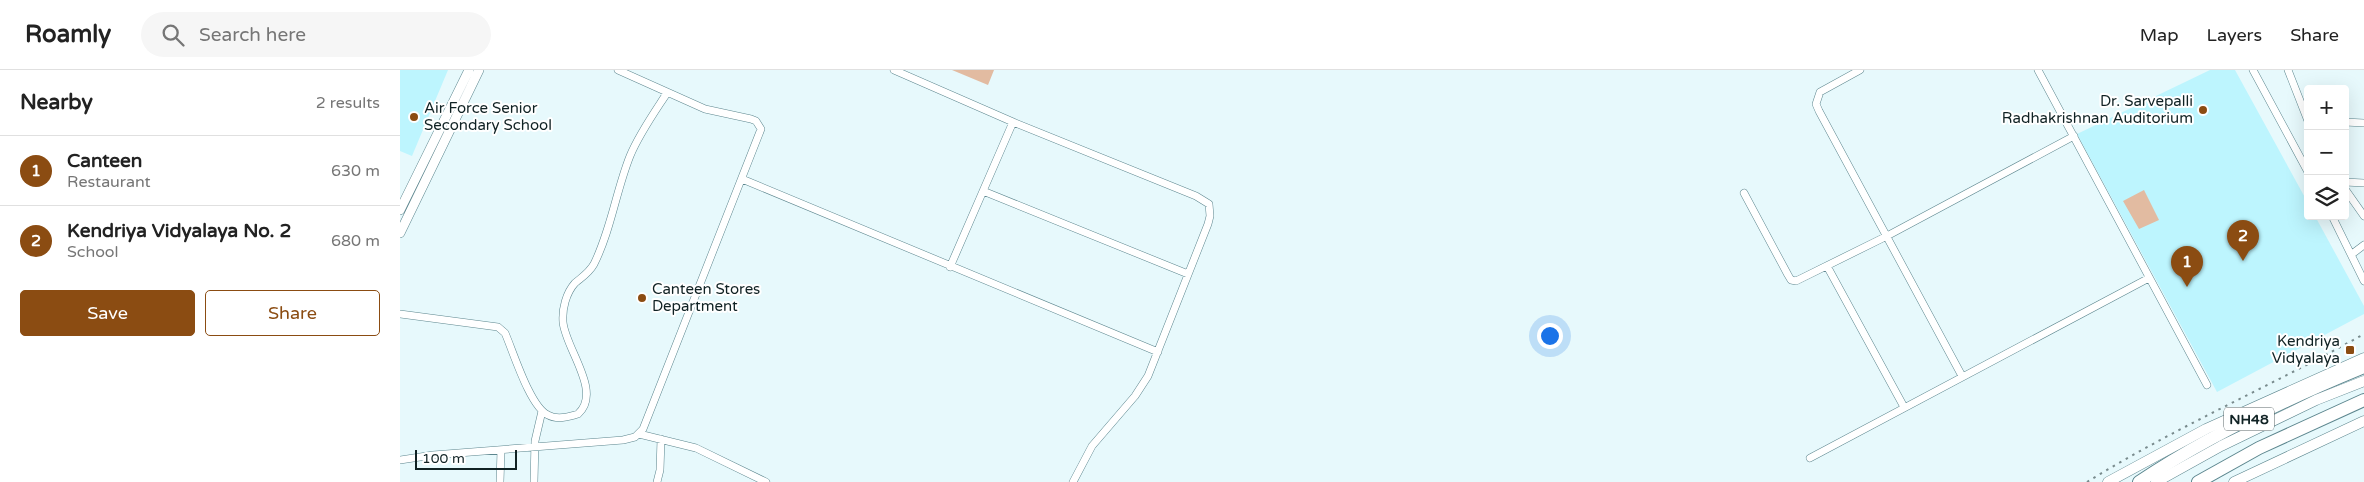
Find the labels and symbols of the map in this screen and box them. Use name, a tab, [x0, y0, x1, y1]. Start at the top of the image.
place label: Dr. Sarvepalli Radhakrishnan Auditorium	[2002, 92, 2193, 127]
place label: Air Force Senior Secondary School	[424, 99, 552, 134]
marker: Dr. Sarvepalli Radhakrishnan Auditorium	[2197, 104, 2209, 116]
marker: Air Force Senior Secondary School	[408, 111, 420, 123]
pin: 2	[2227, 220, 2259, 261]
pin: 1	[2171, 246, 2203, 287]
place label: Canteen Stores Department	[652, 280, 760, 315]
marker: Canteen Stores Department	[636, 292, 648, 304]
your location	[1537, 323, 1563, 349]
place label: Kendriya Vidyalaya	[2272, 332, 2340, 367]
marker: Kendriya Vidyalaya	[2344, 344, 2356, 356]
road number: NH48	[2224, 408, 2274, 430]
scale bar	[415, 447, 518, 470]

